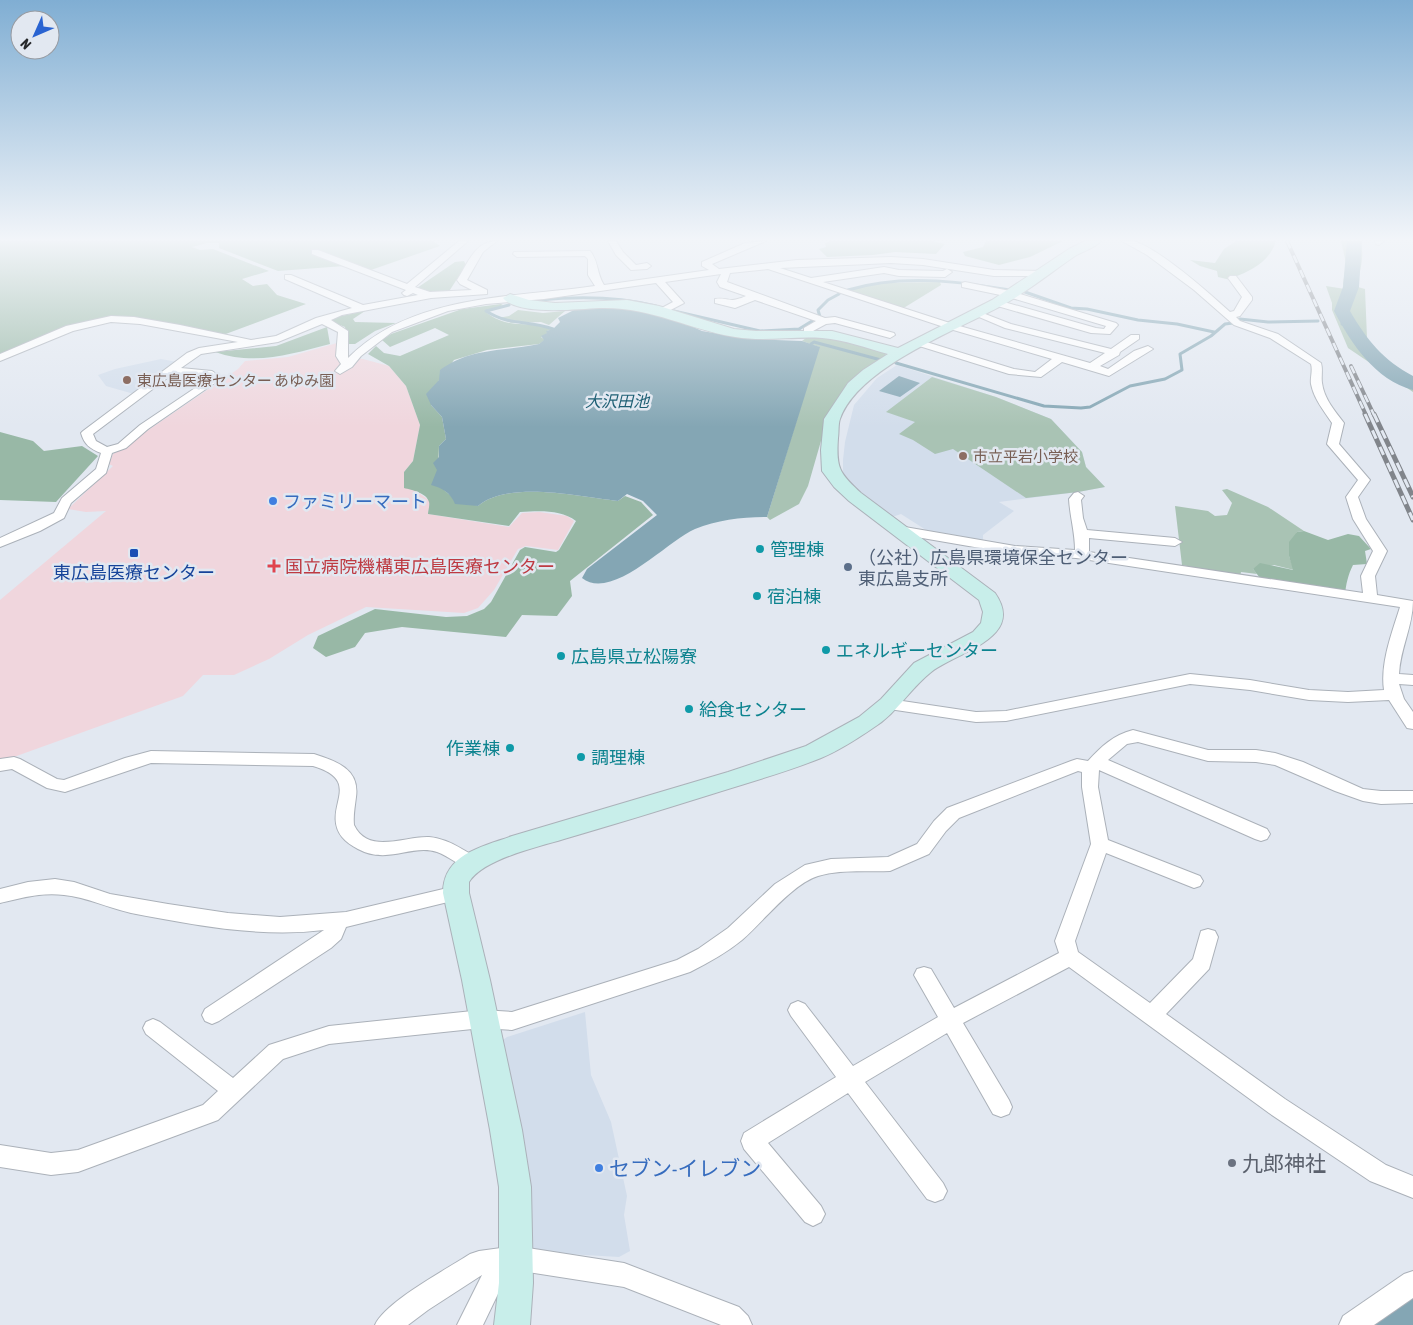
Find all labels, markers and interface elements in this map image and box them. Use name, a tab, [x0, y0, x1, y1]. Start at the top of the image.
north arrow	[10, 10, 60, 60]
text: N	[17, 36, 34, 53]
place label: 東広島医療センター あゆみ園	[137, 372, 334, 389]
marker: 東広島医療センター あゆみ園	[121, 374, 133, 386]
water label: 大沢田池	[585, 392, 651, 410]
place label: 市立平岩小学校	[973, 448, 1078, 465]
marker: 市立平岩小学校	[957, 450, 969, 462]
place label: ファミリーマート	[283, 491, 427, 512]
marker: ファミリーマート	[267, 495, 279, 507]
place label: 管理棟	[770, 539, 824, 560]
marker: 管理棟	[754, 543, 766, 555]
marker: 東広島医療センター	[128, 547, 140, 559]
place label: （公社）広島県環境保全センター 東広島支所	[858, 547, 1128, 589]
place label: 国立病院機構東広島医療センター	[285, 556, 555, 577]
marker: 国立病院機構東広島医療センター	[267, 559, 281, 573]
marker: （公社）広島県環境保全センター 東広島支所	[842, 561, 854, 573]
place label: 東広島医療センター	[53, 562, 215, 583]
place label: 宿泊棟	[767, 586, 821, 607]
marker: 宿泊棟	[751, 590, 763, 602]
place label: エネルギーセンター	[836, 640, 998, 661]
marker: エネルギーセンター	[820, 644, 832, 656]
place label: 広島県立松陽寮	[571, 646, 697, 667]
marker: 広島県立松陽寮	[555, 650, 567, 662]
place label: 給食センター	[699, 699, 807, 720]
marker: 給食センター	[683, 703, 695, 715]
place label: 作業棟	[446, 738, 500, 759]
marker: 作業棟	[504, 742, 516, 754]
place label: 調理棟	[591, 747, 645, 768]
marker: 調理棟	[575, 751, 587, 763]
place label: 九郎神社	[1242, 1151, 1326, 1175]
place label: セブン-イレブン	[609, 1156, 761, 1180]
marker: 九郎神社	[1226, 1157, 1238, 1169]
marker: セブン-イレブン	[593, 1162, 605, 1174]

